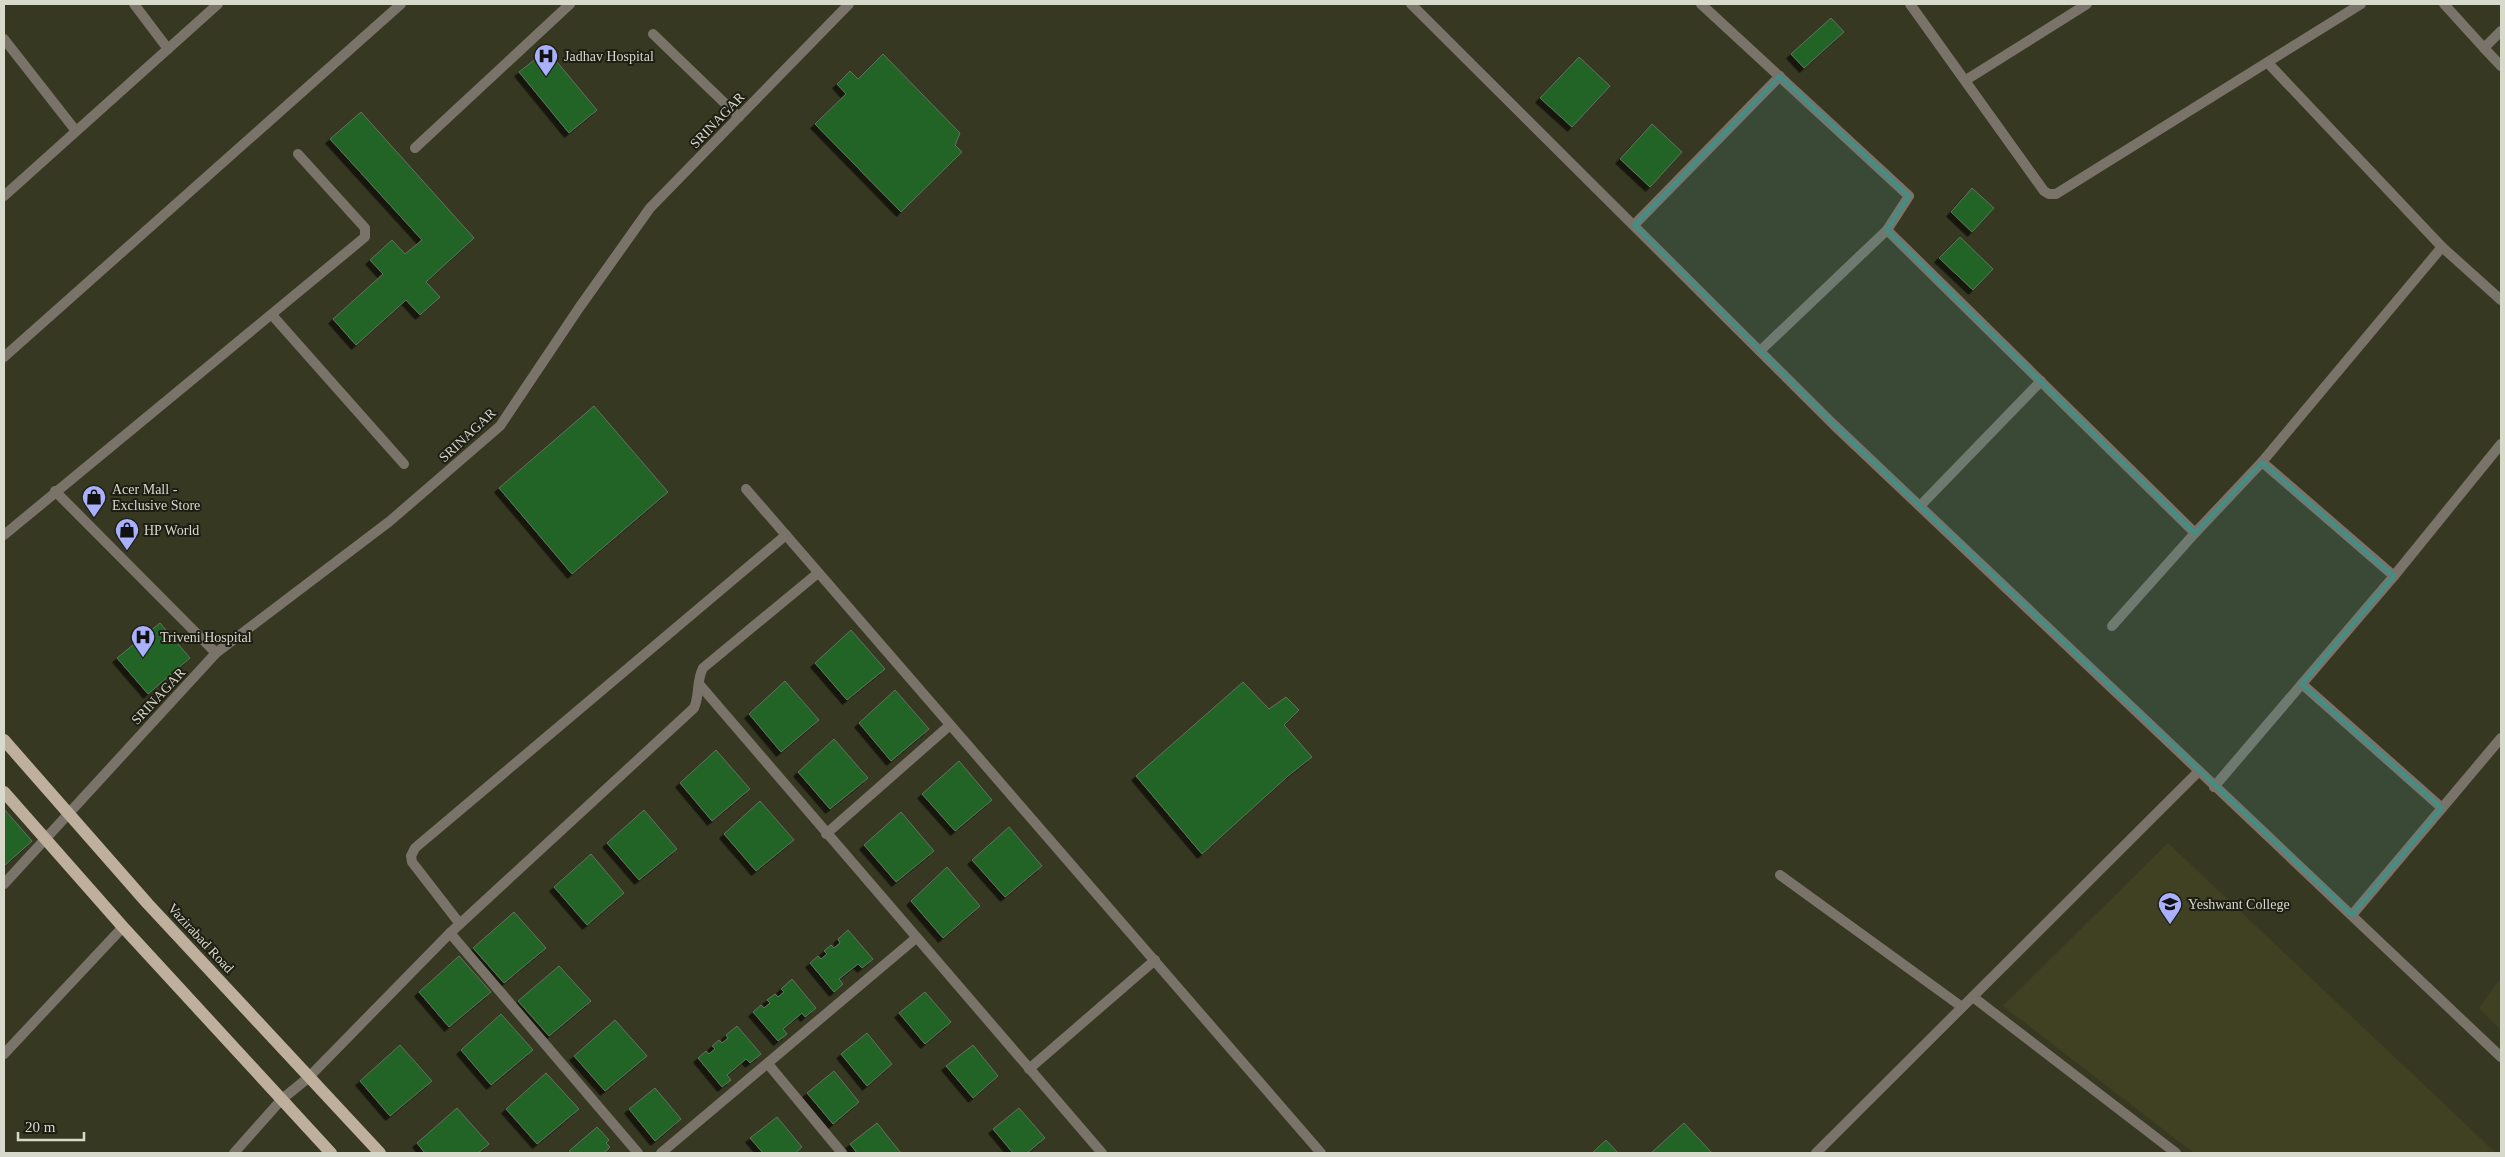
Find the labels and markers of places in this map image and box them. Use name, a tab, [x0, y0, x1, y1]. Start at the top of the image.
hospital icon: Jadhav Hospital	[533, 43, 559, 77]
place label: Jadhav Hospital	[564, 49, 654, 64]
place label: Acer Mall - Exclusive Store	[112, 482, 200, 513]
shop icon: Acer Mall - Exclusive Store	[81, 484, 107, 518]
shop icon: HP World	[114, 517, 140, 551]
place label: HP World	[144, 523, 199, 538]
hospital icon: Triveni Hospital	[130, 624, 156, 658]
place label: Triveni Hospital	[160, 630, 252, 645]
school or university icon: Yeshwant College	[2157, 891, 2183, 925]
place label: Yeshwant College	[2188, 897, 2290, 912]

